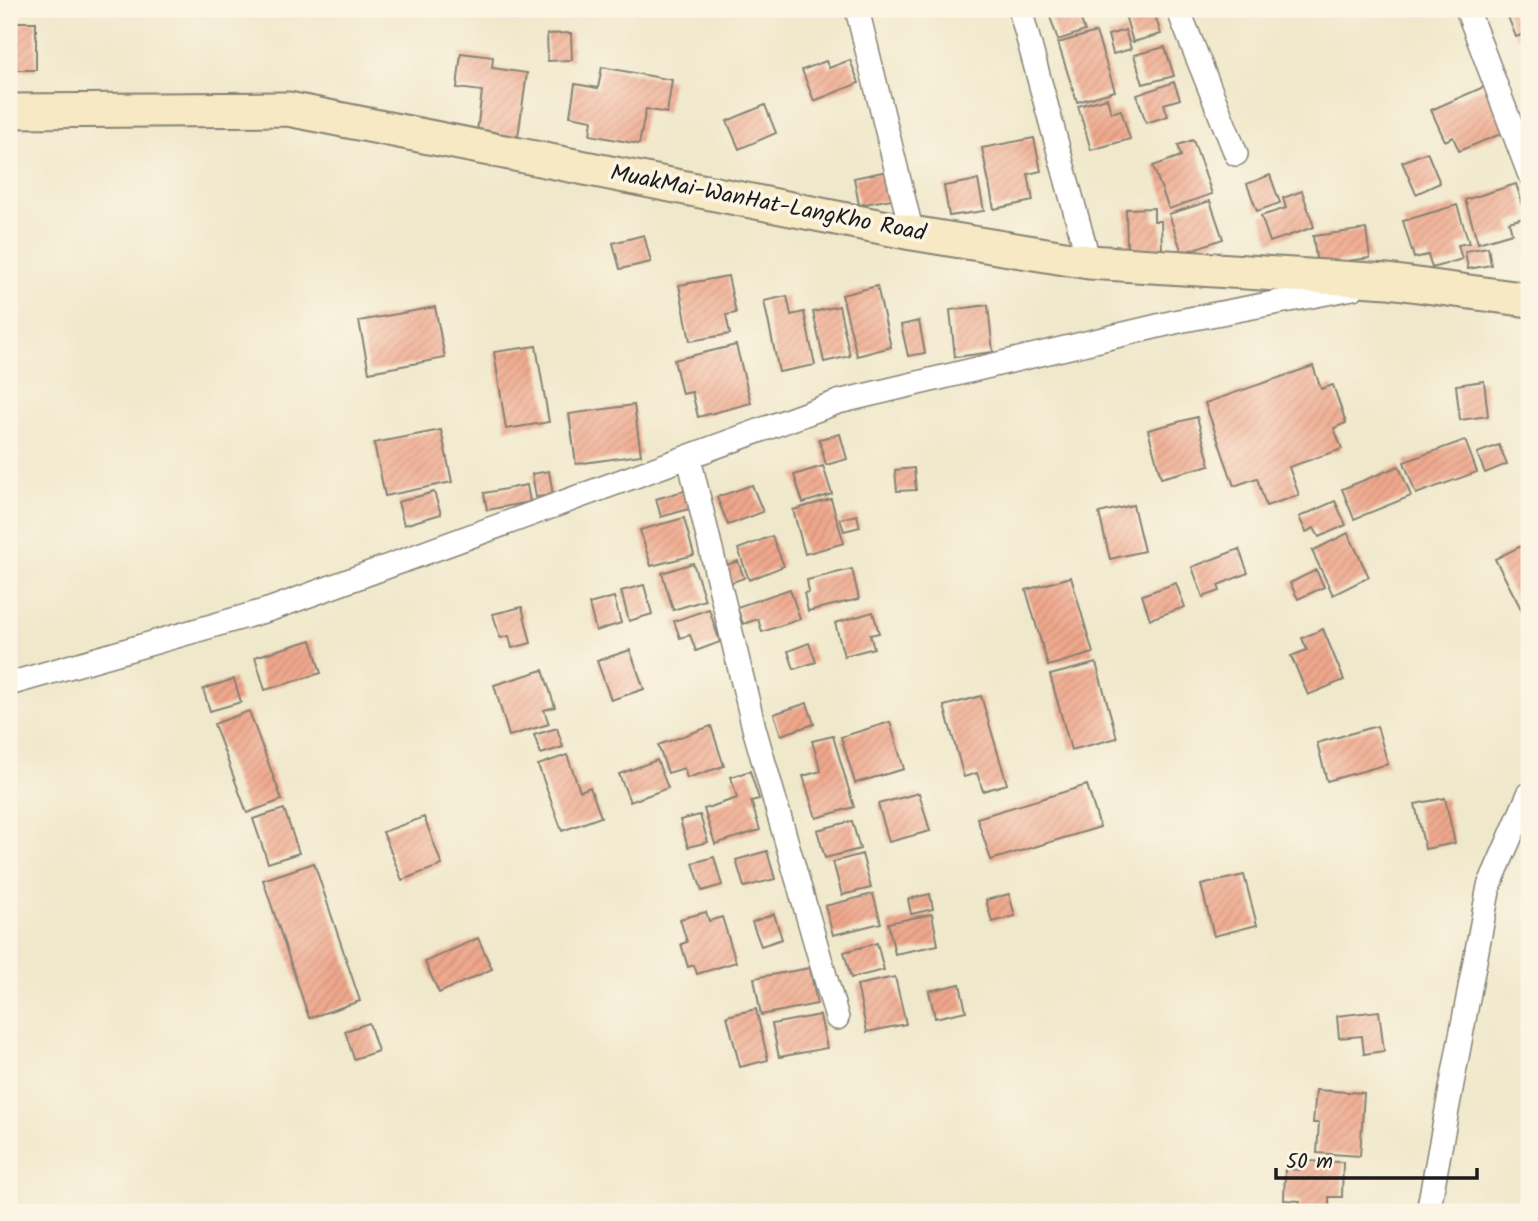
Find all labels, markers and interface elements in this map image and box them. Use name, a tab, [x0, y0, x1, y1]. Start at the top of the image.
street label: MuakMai-WanHat-LangKho Road	[607, 156, 929, 252]
scale bar	[1276, 1137, 1477, 1181]
text: 50 m	[1286, 1146, 1333, 1179]

